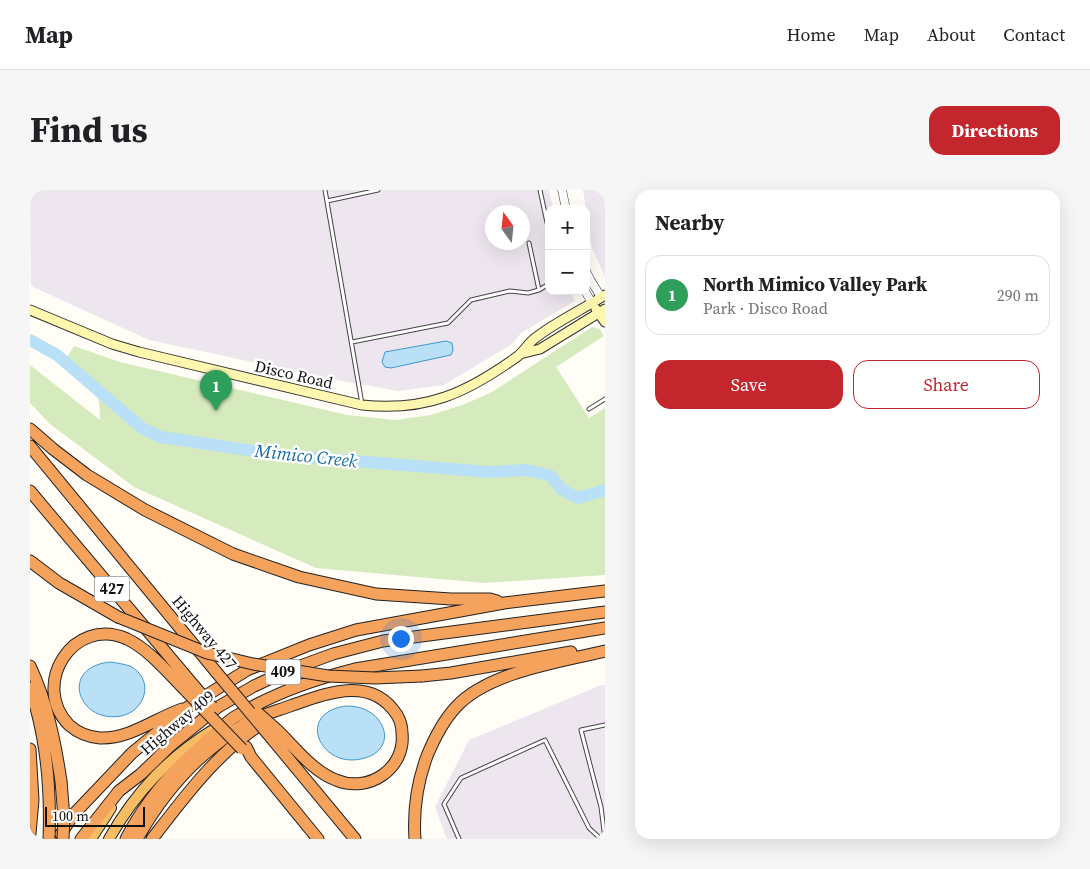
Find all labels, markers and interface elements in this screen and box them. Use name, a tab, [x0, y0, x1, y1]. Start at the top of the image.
text: Map	[25, 18, 73, 51]
text: Home	[787, 22, 836, 47]
text: Map	[864, 22, 899, 47]
text: About	[927, 22, 975, 47]
text: Contact	[1003, 22, 1065, 47]
text: Find us	[30, 106, 148, 154]
button: Directions	[929, 106, 1060, 155]
north arrow	[485, 205, 530, 250]
map controls	[545, 205, 590, 295]
button: +	[545, 205, 590, 250]
text: Nearby	[655, 208, 725, 237]
button: −	[545, 250, 590, 295]
text: North Mimico Valley Park	[703, 271, 927, 297]
text: 1	[668, 284, 676, 306]
text: 290 m	[997, 284, 1039, 306]
text: Park · Disco Road	[703, 297, 828, 319]
street label: Disco Road	[253, 354, 335, 394]
button: Save	[655, 360, 843, 409]
button: Share	[853, 360, 1040, 409]
pin: 1	[200, 370, 232, 411]
water label: Mimico Creek	[253, 438, 359, 473]
road number: 427	[94, 576, 130, 602]
street label: Highway 427	[167, 590, 243, 674]
your location	[388, 626, 414, 652]
road number: 409	[266, 660, 300, 684]
street label: Highway 409	[135, 684, 219, 760]
scale bar	[45, 804, 145, 827]
text: 100 m	[52, 806, 89, 826]

